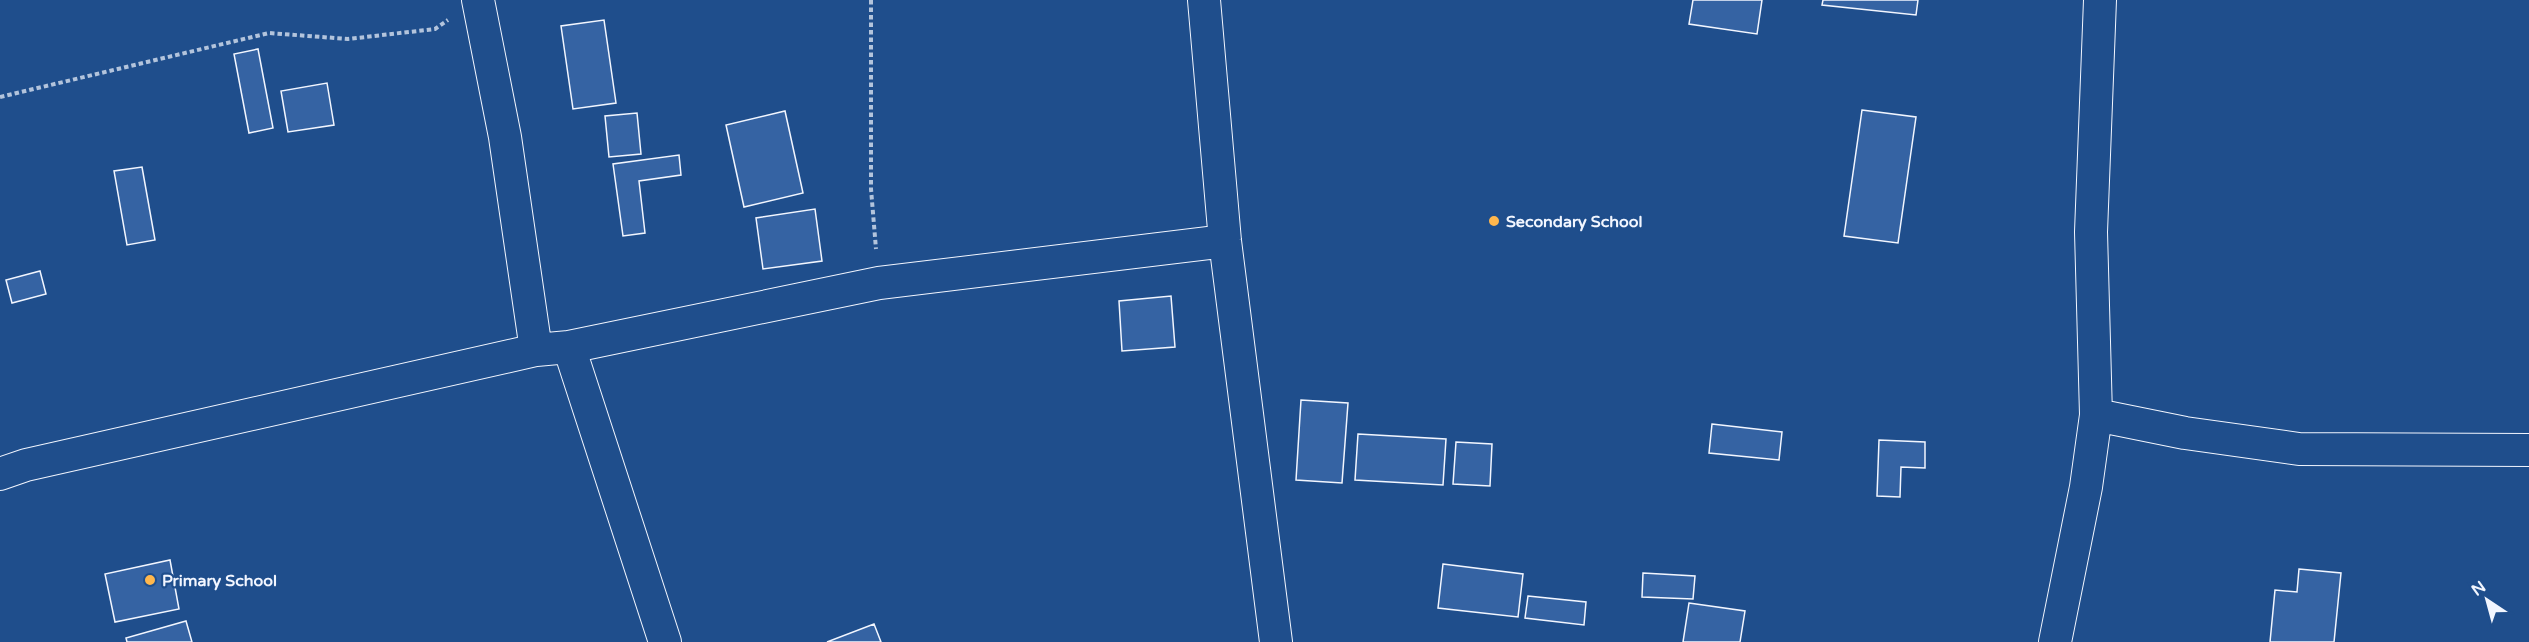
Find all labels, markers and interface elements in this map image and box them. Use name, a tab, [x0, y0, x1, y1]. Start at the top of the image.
place label: Secondary School	[1506, 212, 1642, 232]
marker: Secondary School	[1487, 214, 1501, 228]
north arrow	[2457, 570, 2517, 630]
place label: Primary School	[162, 571, 277, 591]
marker: Primary School	[143, 573, 157, 587]
text: N	[2468, 577, 2490, 601]

